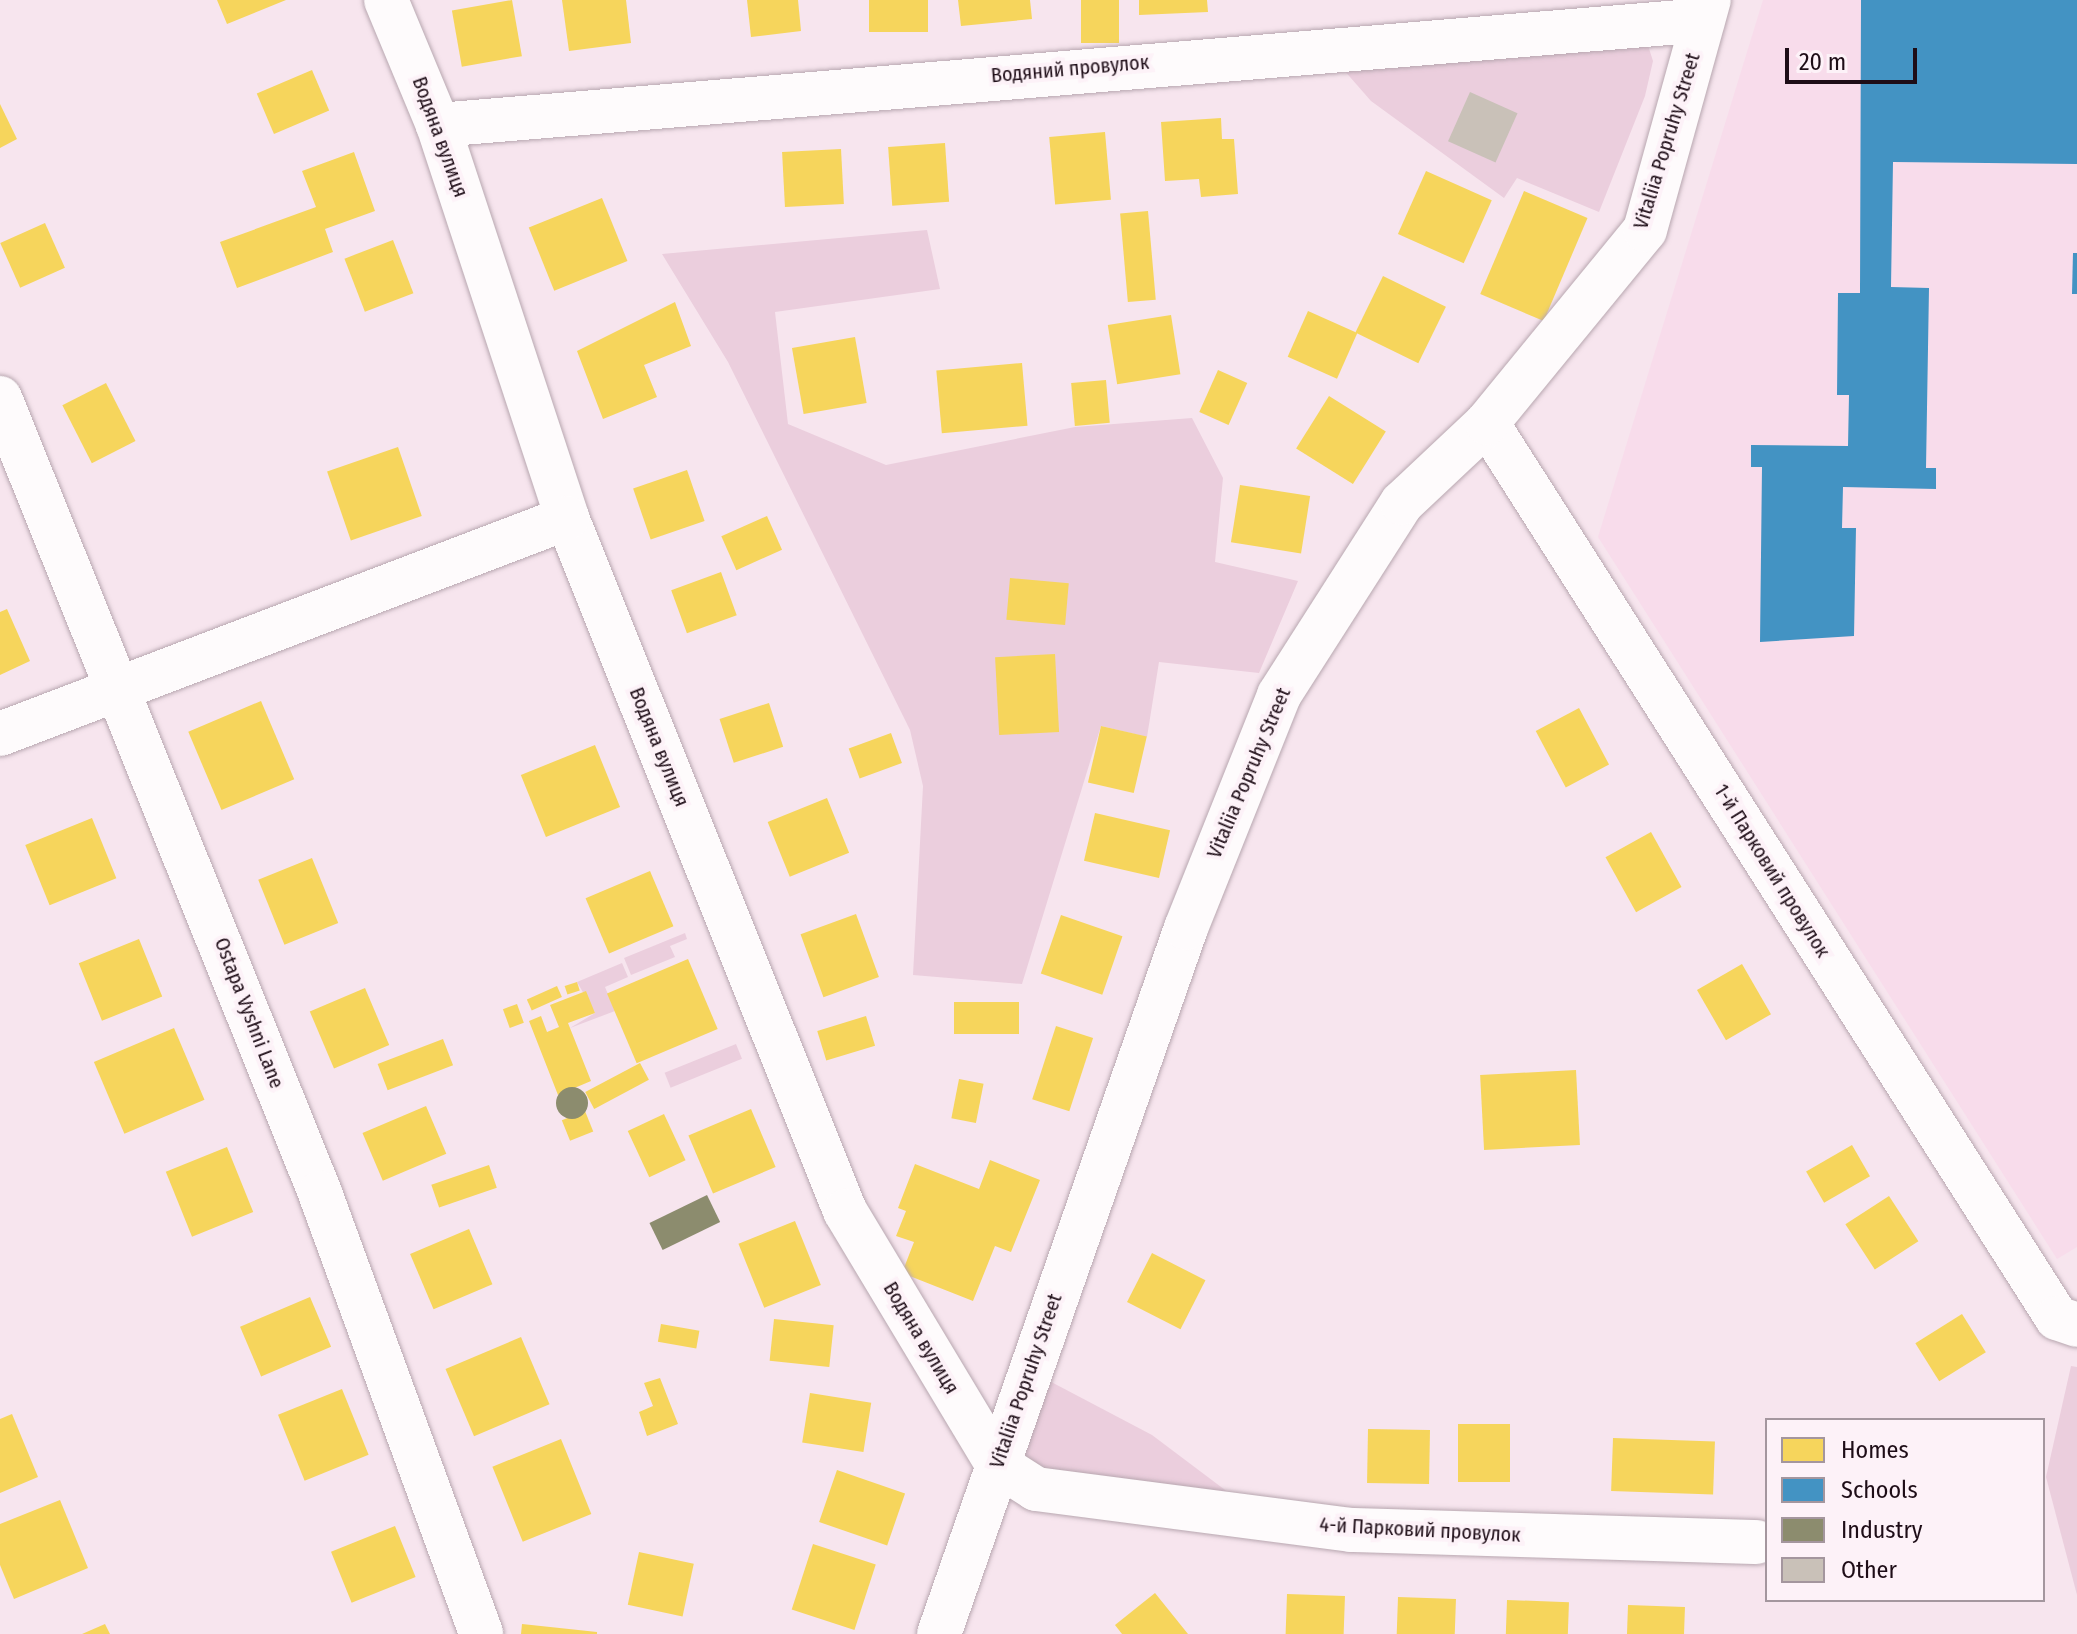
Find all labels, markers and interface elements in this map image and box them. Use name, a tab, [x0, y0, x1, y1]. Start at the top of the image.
scale bar	[1789, 32, 1921, 82]
text: 20 m	[1799, 48, 1846, 76]
street label: Водяний провулок	[990, 50, 1150, 88]
street label: Vitaliia Popruhy Street	[1629, 50, 1705, 232]
street label: Водяна вулиця	[407, 73, 473, 201]
street label: Водяна вулиця	[624, 684, 694, 810]
street label: Vitaliia Popruhy Street	[1202, 684, 1296, 862]
street label: 1-й Парковий провулок	[1709, 780, 1835, 962]
street label: Ostapa Vyshni Lane	[209, 934, 289, 1092]
street label: Водяна вулиця	[878, 1278, 964, 1398]
street label: Vitaliia Popruhy Street	[985, 1291, 1067, 1471]
legend	[1765, 1418, 2045, 1602]
text: Homes	[1841, 1436, 1909, 1464]
text: Schools	[1841, 1476, 1918, 1504]
street label: 4-й Парковий провулок	[1319, 1513, 1521, 1547]
text: Industry	[1841, 1516, 1923, 1544]
text: Other	[1841, 1556, 1897, 1584]

